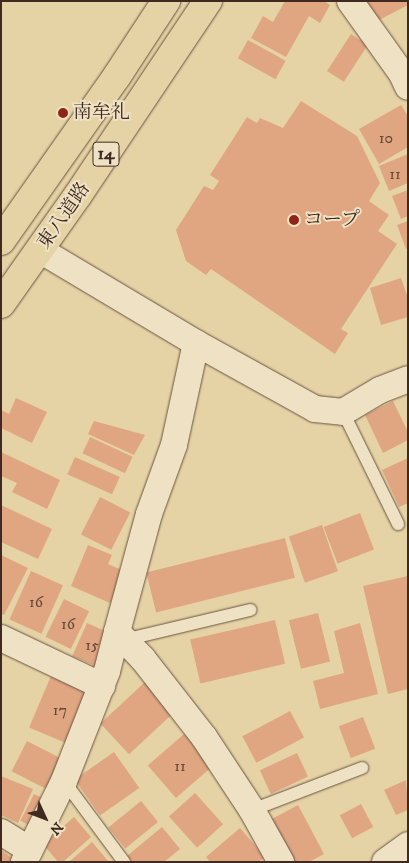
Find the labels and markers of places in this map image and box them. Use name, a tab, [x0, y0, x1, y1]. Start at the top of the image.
place label: 南牟礼	[73, 102, 130, 124]
marker: 南牟礼	[57, 107, 69, 119]
place label: コープ	[304, 209, 361, 231]
marker: コープ	[288, 214, 300, 226]

